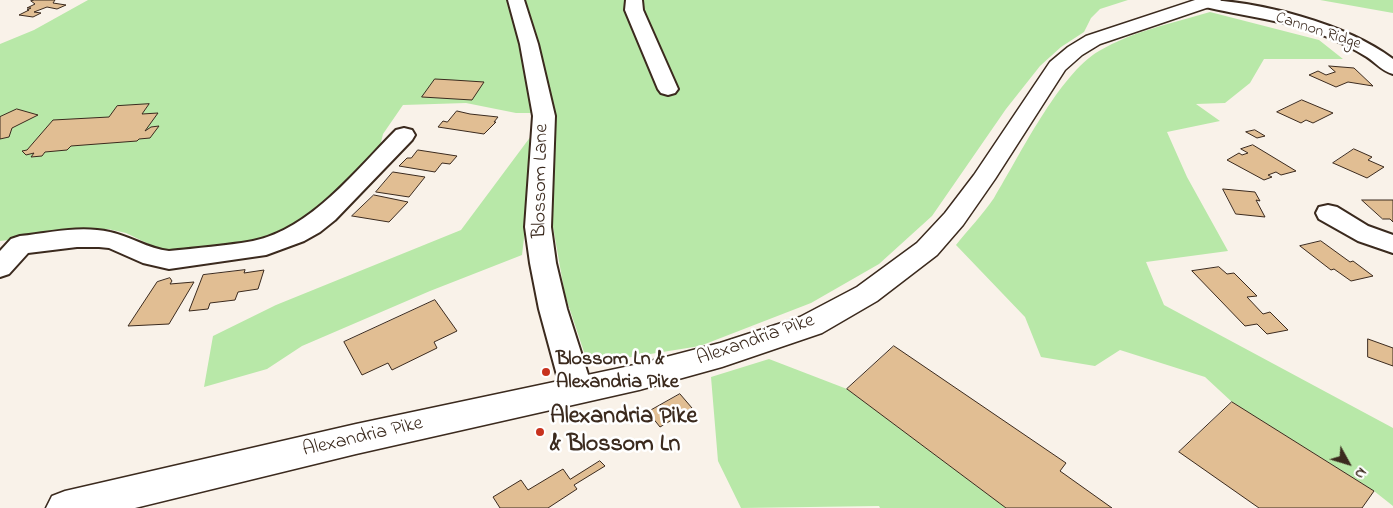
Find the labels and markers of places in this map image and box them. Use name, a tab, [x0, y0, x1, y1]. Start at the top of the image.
place label: Blossom Ln & Alexandria Pike	[556, 349, 679, 396]
marker: Blossom Ln & Alexandria Pike	[540, 366, 552, 378]
place label: Alexandria Pike & Blossom Ln	[550, 404, 697, 460]
marker: Alexandria Pike & Blossom Ln	[534, 426, 546, 438]

